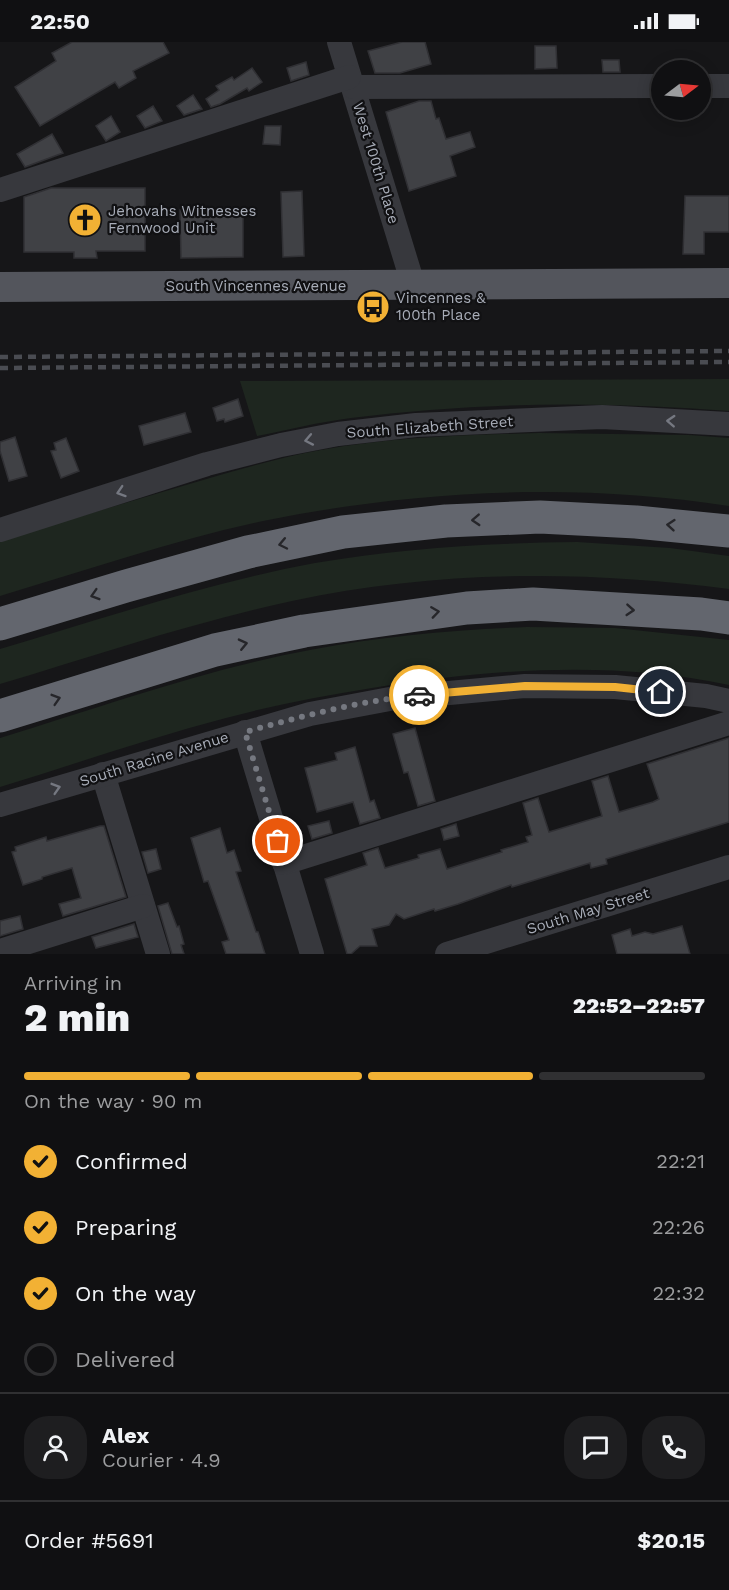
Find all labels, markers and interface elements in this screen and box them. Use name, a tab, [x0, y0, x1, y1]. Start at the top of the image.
text: 22:50	[30, 9, 90, 34]
north arrow	[651, 60, 711, 120]
map controls	[651, 60, 711, 120]
street label: West 100th Place	[349, 100, 403, 226]
church icon: Jehovahs Witnesses Fernwood Unit	[67, 202, 103, 238]
place label: Jehovahs Witnesses Fernwood Unit	[108, 202, 256, 237]
street label: South Vincennes Avenue	[166, 277, 346, 295]
bus stop icon: Vincennes & 100th Place	[355, 289, 391, 325]
place label: Vincennes & 100th Place	[396, 289, 486, 324]
street label: South Elizabeth Street	[346, 412, 515, 442]
one-way arrow	[666, 414, 675, 427]
one-way arrow	[304, 433, 314, 446]
one-way arrow	[116, 485, 127, 497]
one-way arrow	[472, 513, 481, 526]
one-way arrow	[666, 519, 675, 532]
one-way arrow	[278, 537, 288, 550]
one-way arrow	[90, 588, 101, 600]
one-way arrow	[625, 604, 634, 617]
one-way arrow	[431, 607, 440, 619]
one-way arrow	[238, 638, 248, 651]
courier	[389, 665, 449, 725]
pin	[635, 666, 686, 717]
icon: home	[644, 675, 677, 708]
icon: car	[403, 679, 436, 712]
one-way arrow	[50, 694, 61, 706]
street label: South Racine Avenue	[77, 728, 231, 790]
one-way arrow	[50, 783, 61, 795]
pin	[252, 815, 303, 866]
icon: bag	[261, 824, 294, 857]
street label: South May Street	[525, 884, 652, 938]
text: Arriving in	[24, 971, 122, 995]
text: 22:52–22:57	[573, 993, 705, 1018]
text: 2 min	[24, 995, 130, 1040]
text: On the way · 90 m	[24, 1089, 202, 1113]
icon: check	[24, 1145, 57, 1178]
text: Confirmed	[75, 1149, 188, 1174]
text: 22:21	[656, 1149, 705, 1173]
icon: check	[24, 1211, 57, 1244]
text: Preparing	[75, 1215, 176, 1240]
text: 22:26	[652, 1215, 705, 1239]
icon: check	[24, 1277, 57, 1310]
text: On the way	[75, 1281, 196, 1306]
text: 22:32	[652, 1281, 705, 1305]
text: Delivered	[75, 1347, 175, 1372]
button: person	[24, 1416, 87, 1479]
button: chat	[564, 1416, 627, 1479]
button: phone	[642, 1416, 705, 1479]
text: Alex	[102, 1423, 149, 1448]
text: Courier · 4.9	[102, 1448, 221, 1472]
text: Order #5691	[24, 1528, 154, 1553]
text: $20.15	[637, 1528, 705, 1553]

